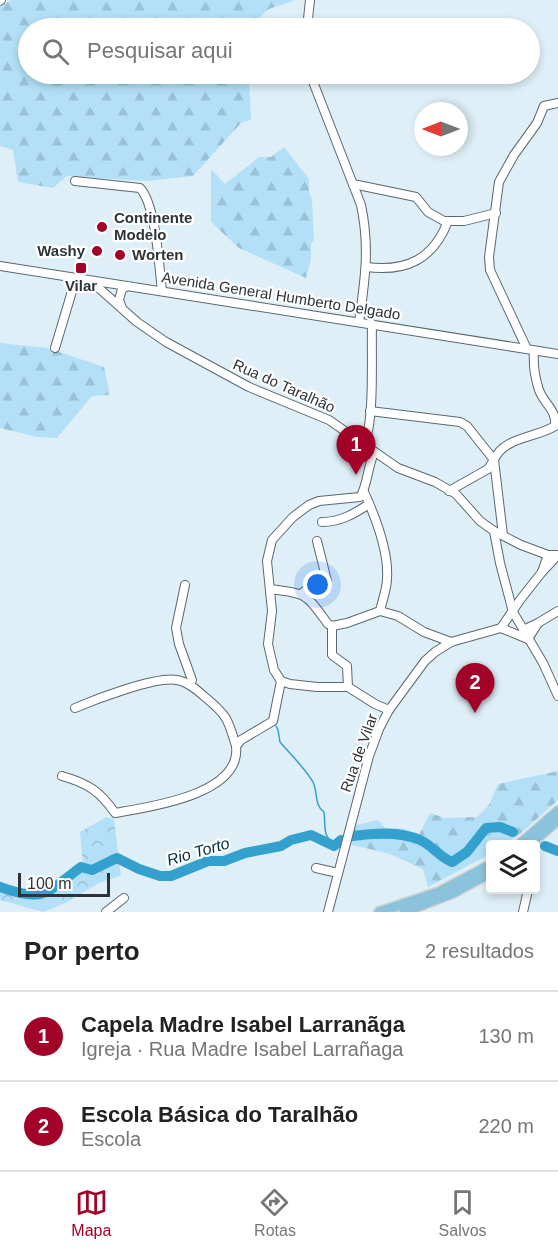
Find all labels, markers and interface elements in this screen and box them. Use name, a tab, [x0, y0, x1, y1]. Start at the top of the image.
search box	[18, 18, 540, 84]
icon: search	[39, 35, 72, 68]
text: Pesquisar aqui	[87, 38, 233, 63]
north arrow	[414, 102, 468, 156]
place label: Continente Modelo	[114, 209, 192, 243]
marker: Continente Modelo	[95, 220, 109, 234]
place label: Washy	[37, 242, 86, 259]
marker: Washy	[90, 244, 104, 258]
place label: Worten	[132, 246, 183, 263]
marker: Worten	[113, 248, 127, 262]
marker: Vilar	[74, 261, 88, 275]
street label: Avenida General Humberto Delgado	[160, 268, 402, 323]
place label: Vilar	[65, 277, 97, 294]
street label: Rua do Taralhão	[231, 355, 338, 416]
pin: 1	[336, 426, 376, 475]
your location	[303, 570, 332, 599]
pin: 2	[456, 664, 494, 713]
street label: Rua de Vilar	[336, 711, 381, 794]
water label: Rio Torto	[165, 834, 231, 869]
map controls	[486, 840, 540, 894]
button: layers	[486, 840, 540, 894]
scale bar	[18, 870, 110, 898]
text: 100 m	[27, 875, 71, 892]
text: Por perto	[24, 936, 140, 966]
text: 2 resultados	[425, 940, 534, 962]
text: Capela Madre Isabel Larranãga	[81, 1012, 405, 1037]
text: 1	[38, 1025, 49, 1047]
text: 130 m	[478, 1025, 534, 1047]
text: Igreja · Rua Madre Isabel Larrañaga	[81, 1038, 403, 1060]
text: Escola Básica do Taralhão	[81, 1102, 358, 1127]
text: 2	[38, 1115, 49, 1137]
text: 220 m	[478, 1115, 534, 1137]
text: Escola	[81, 1128, 141, 1150]
tab: Mapa	[71, 1186, 111, 1240]
tab: Rotas	[254, 1186, 296, 1240]
tab: Salvos	[439, 1186, 487, 1240]

